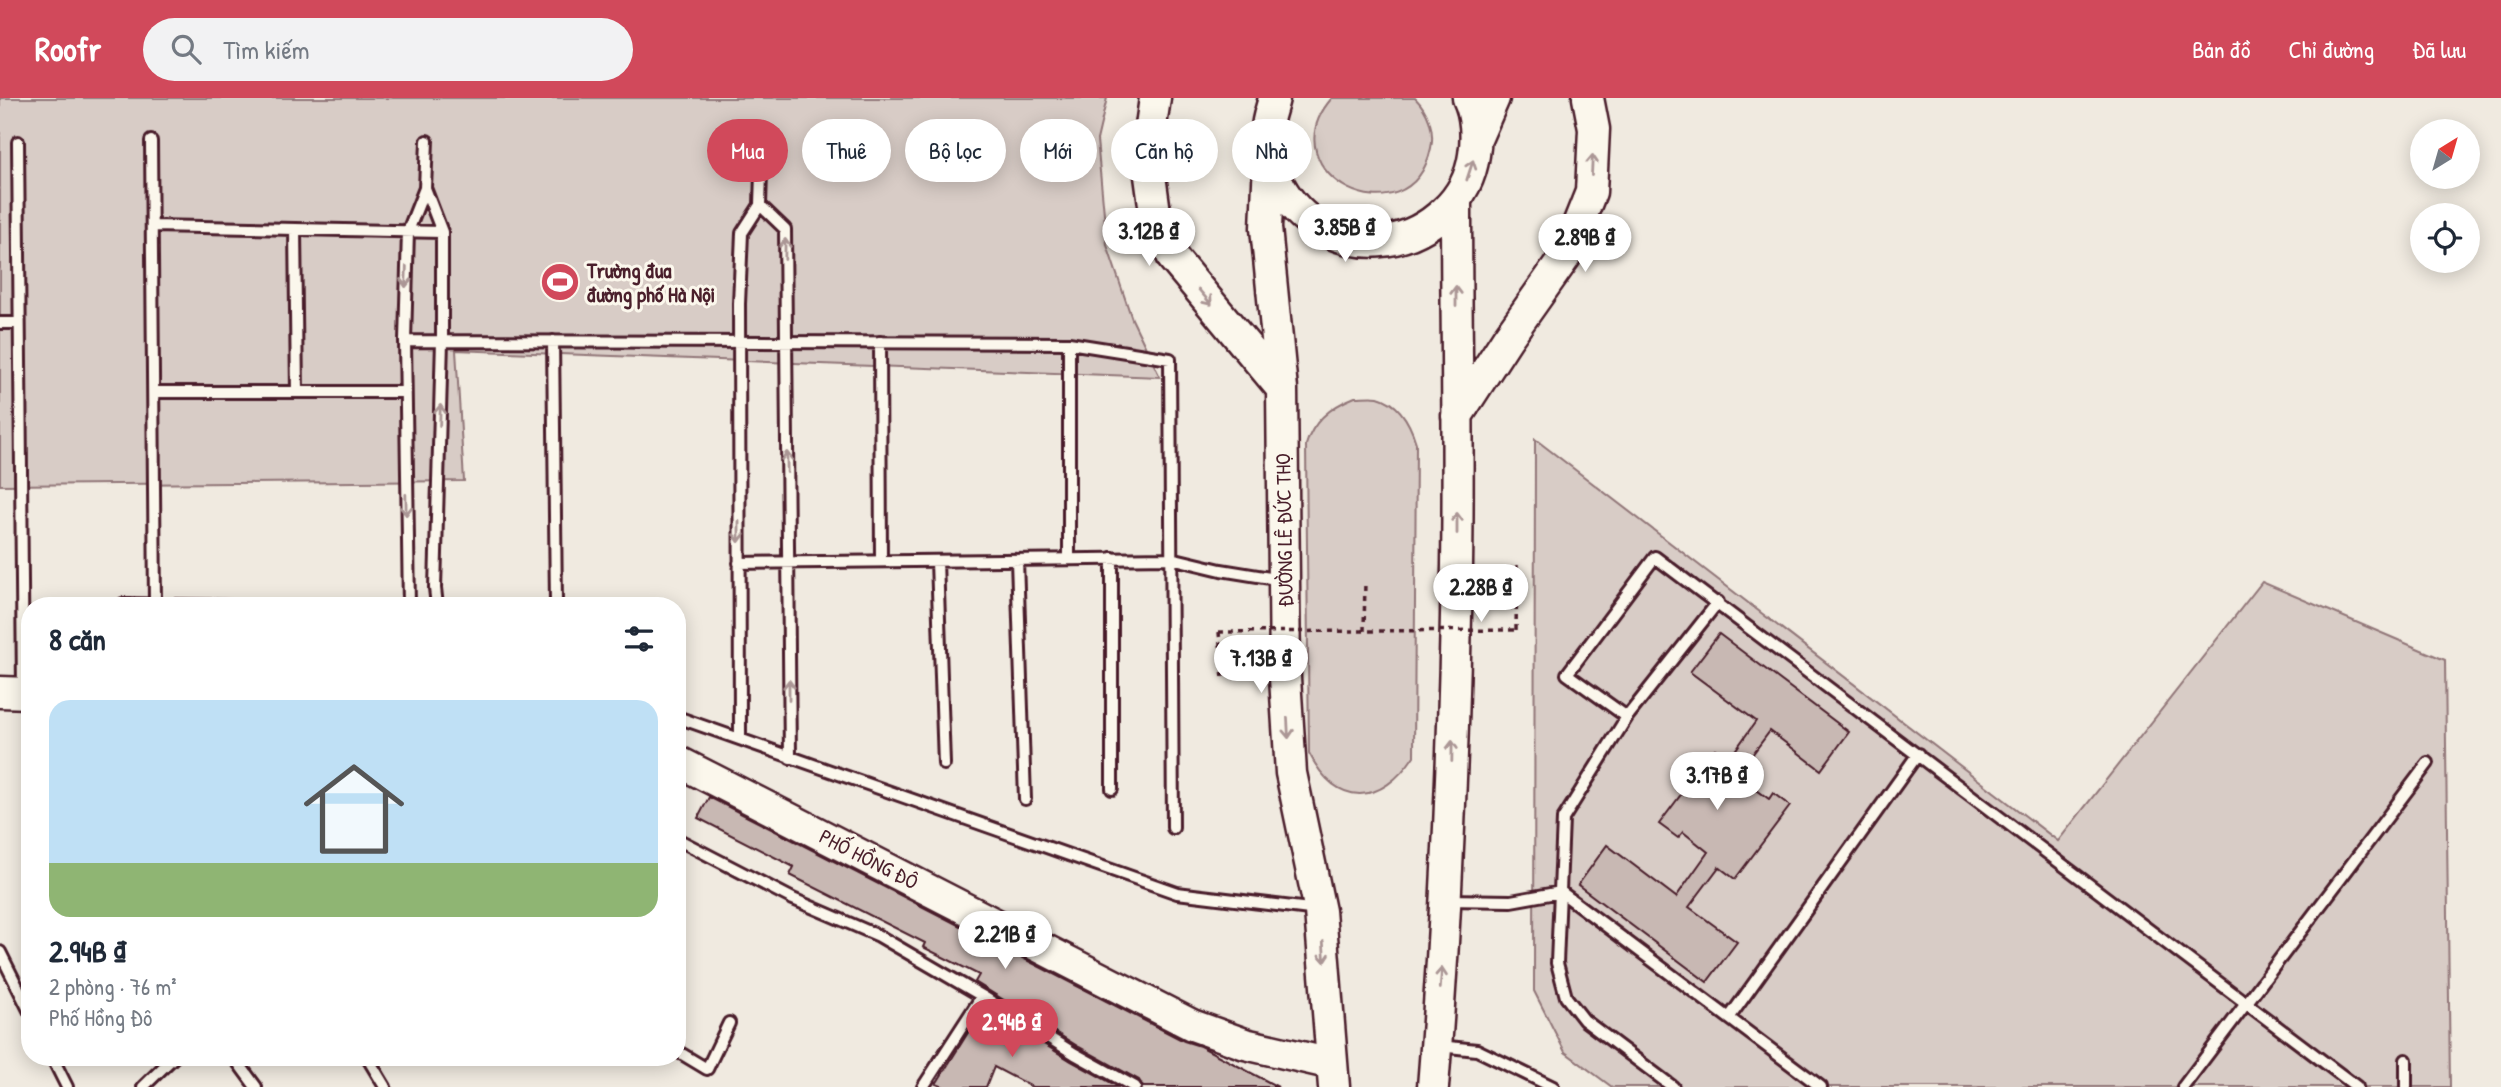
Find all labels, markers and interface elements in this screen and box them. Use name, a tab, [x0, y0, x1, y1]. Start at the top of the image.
search box	[143, 18, 633, 81]
text: Roofr	[35, 27, 101, 71]
icon: search	[167, 30, 205, 68]
text: Tìm kiếm	[223, 32, 309, 67]
text: Bản đồ	[2192, 33, 2251, 65]
text: Chỉ đường	[2289, 33, 2374, 65]
text: Đã lưu	[2412, 33, 2466, 65]
chip: Mua	[707, 119, 788, 182]
chip: Thuê	[802, 119, 891, 182]
chip: Bộ lọc	[905, 119, 1006, 182]
chip: Mới	[1020, 119, 1097, 182]
chip: Căn hộ	[1111, 119, 1218, 182]
chip: Nhà	[1232, 119, 1312, 182]
north arrow	[2410, 119, 2480, 189]
map controls	[2410, 119, 2480, 273]
one-way arrow	[1586, 154, 1599, 177]
one-way arrow	[1464, 159, 1477, 181]
button: locate	[2410, 203, 2480, 273]
pin: 3.85B ₫	[1280, 204, 1410, 264]
pin: 3.12B ₫	[1084, 208, 1214, 268]
text: 3.85B ₫	[1314, 211, 1376, 242]
pin: 2.89B ₫	[1520, 214, 1650, 274]
text: 3.12B ₫	[1118, 215, 1180, 246]
text: 2.89B ₫	[1554, 221, 1616, 252]
one-way arrow	[778, 238, 792, 261]
place label: Trường đua đường phố Hà Nội	[586, 256, 715, 310]
sports icon: Trường đua đường phố Hà Nội	[539, 261, 581, 303]
one-way arrow	[400, 265, 413, 288]
one-way arrow	[1449, 285, 1463, 308]
one-way arrow	[1197, 288, 1213, 306]
one-way arrow	[433, 404, 446, 427]
one-way arrow	[780, 451, 794, 474]
street label: ĐƯỜNG LÊ ĐỨC THỌ	[1268, 453, 1300, 607]
one-way arrow	[400, 493, 413, 516]
one-way arrow	[1450, 512, 1464, 535]
one-way arrow	[732, 521, 746, 544]
pin: 2.28B ₫	[1416, 564, 1546, 624]
text: 2.28B ₫	[1449, 571, 1513, 602]
text: 8 căn	[49, 619, 106, 659]
icon: filters	[620, 620, 658, 658]
pin: 7.13B ₫	[1196, 636, 1326, 695]
text: 7.13B ₫	[1230, 642, 1292, 673]
one-way arrow	[782, 679, 796, 702]
one-way arrow	[1282, 716, 1295, 739]
one-way arrow	[1446, 740, 1459, 763]
icon: home	[291, 746, 417, 872]
pin: 3.17B ₫	[1652, 752, 1782, 812]
text: 3.17B ₫	[1686, 759, 1748, 790]
street label: PHỐ HỒNG ĐÔ	[815, 822, 923, 896]
pin: 2.21B ₫	[940, 912, 1070, 971]
text: 2.21B ₫	[974, 918, 1036, 949]
text: 2.94B ₫	[49, 931, 127, 971]
one-way arrow	[1317, 940, 1330, 963]
one-way arrow	[1435, 967, 1448, 990]
text: 2 phòng · 76 m²	[49, 971, 176, 1002]
pin: 2.94B ₫	[947, 1000, 1077, 1059]
text: Phố Hồng Đô	[49, 1002, 152, 1033]
text: 2.94B ₫	[982, 1006, 1042, 1037]

